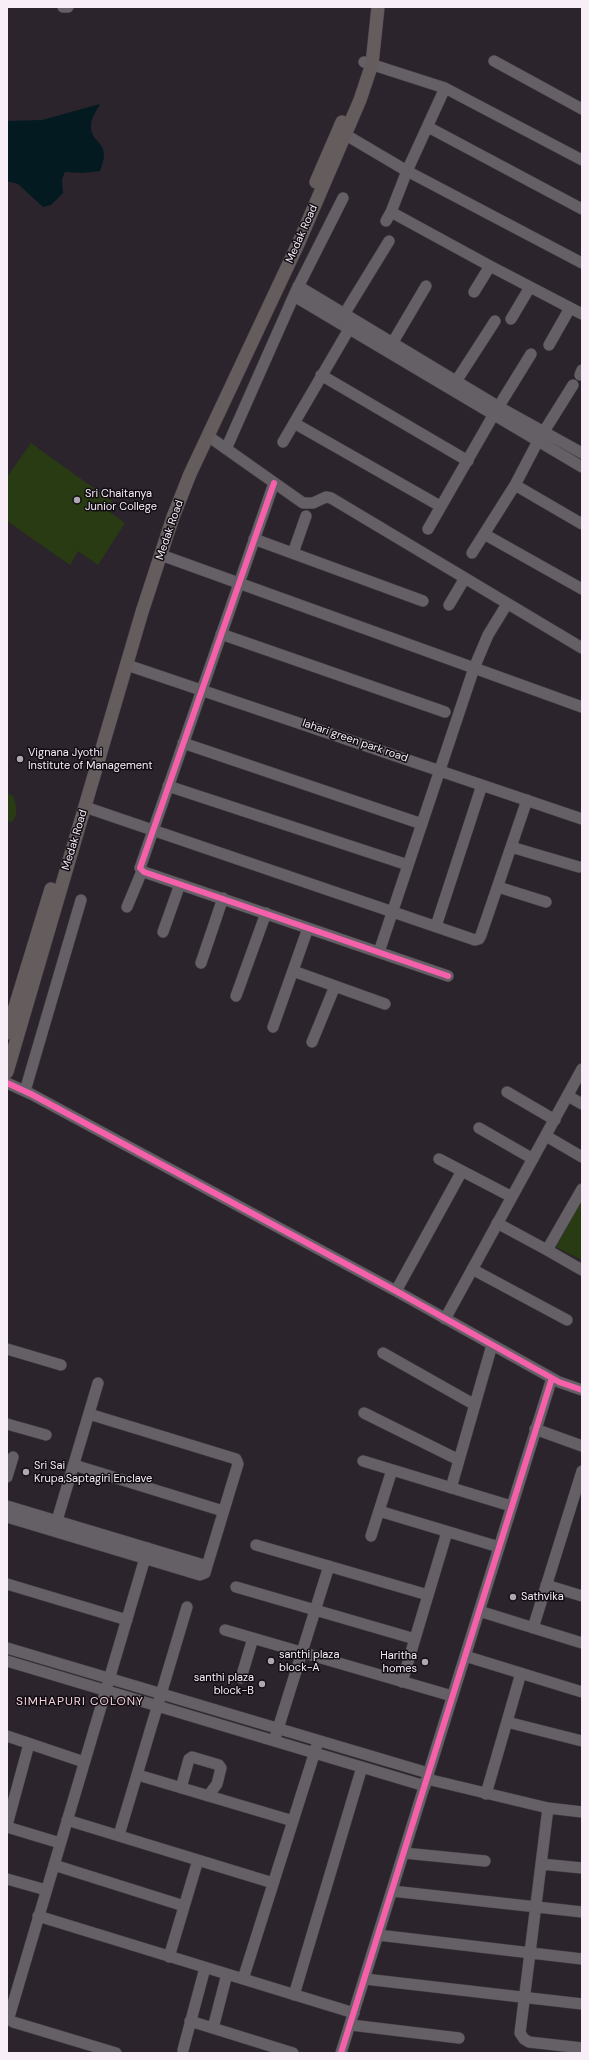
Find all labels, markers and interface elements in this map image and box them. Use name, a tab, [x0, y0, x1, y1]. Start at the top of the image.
street label: Medak Road	[283, 203, 321, 265]
place label: Sri Chaitanya Junior College	[85, 487, 157, 513]
marker: Sri Chaitanya Junior College	[72, 495, 82, 505]
street label: Medak Road	[154, 498, 186, 562]
street label: lahari green park road	[300, 717, 410, 765]
place label: Vignana Jyothi Institute of Management	[28, 746, 153, 772]
marker: Vignana Jyothi Institute of Management	[15, 754, 25, 764]
street label: Medak Road	[60, 808, 90, 872]
place label: Sri Sai Krupa,Saptagiri Enclave	[34, 1459, 152, 1485]
marker: Sri Sai Krupa,Saptagiri Enclave	[21, 1467, 31, 1477]
place label: Sathvika	[521, 1590, 564, 1604]
marker: Sathvika	[508, 1592, 518, 1602]
place label: santhi plaza block-A	[279, 1648, 339, 1674]
place label: Haritha homes	[380, 1649, 417, 1675]
marker: santhi plaza block-A	[266, 1656, 276, 1666]
marker: Haritha homes	[420, 1657, 430, 1667]
place label: santhi plaza block-B	[194, 1671, 254, 1697]
marker: santhi plaza block-B	[257, 1679, 267, 1689]
district label: SIMHAPURI COLONY	[16, 1695, 144, 1709]

